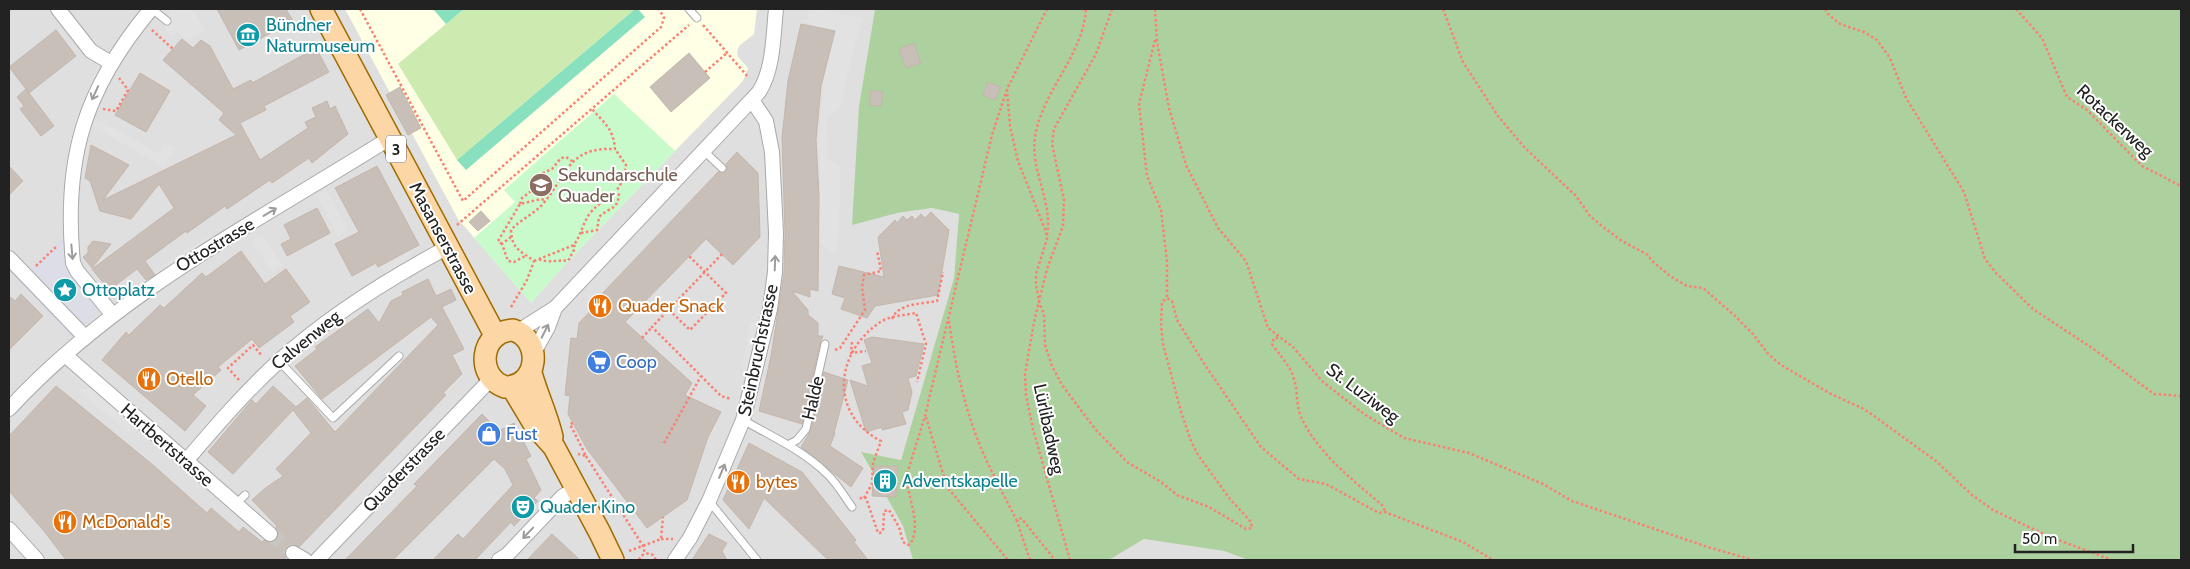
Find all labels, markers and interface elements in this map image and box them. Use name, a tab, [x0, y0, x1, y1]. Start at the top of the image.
place label: Bündner Naturmuseum	[266, 14, 375, 57]
museum icon: Bündner Naturmuseum	[235, 22, 261, 48]
street label: Rotackerweg	[2072, 80, 2159, 163]
one-way arrow	[90, 85, 100, 100]
road number: 3	[386, 136, 406, 162]
place label: Sekundarschule Quader	[558, 164, 678, 207]
school or university icon: Sekundarschule Quader	[528, 172, 554, 198]
street label: Masanserstrasse	[404, 178, 482, 298]
one-way arrow	[263, 206, 277, 216]
street label: Ottostrasse	[172, 213, 258, 277]
one-way arrow	[68, 244, 77, 260]
one-way arrow	[770, 256, 780, 272]
place icon: Ottoplatz	[52, 277, 78, 303]
place label: Ottoplatz	[82, 279, 156, 301]
street label: Steinbruchstrasse	[733, 282, 783, 418]
restaurant icon: Quader Snack	[587, 293, 613, 319]
place label: Quader Snack	[618, 295, 725, 317]
street label: Calvenweg	[267, 305, 346, 375]
one-way arrow	[540, 324, 550, 339]
supermarket icon: Coop	[586, 349, 612, 375]
place label: Coop	[616, 351, 657, 373]
street label: St. Luziweg	[1322, 358, 1405, 428]
restaurant icon: Otello	[136, 366, 162, 392]
place label: Otello	[166, 368, 213, 390]
street label: Halde	[797, 374, 829, 422]
street label: Lürlibadweg	[1029, 382, 1070, 477]
street label: Hartbertstrasse	[116, 399, 218, 491]
shop icon: Fust	[476, 421, 502, 447]
street label: Quaderstrasse	[358, 423, 450, 517]
place label: Fust	[506, 423, 538, 445]
one-way arrow	[718, 463, 727, 478]
building icon: Adventskapelle	[872, 468, 898, 494]
restaurant icon: bytes	[725, 469, 751, 495]
place label: Adventskapelle	[902, 470, 1018, 492]
place label: bytes	[756, 471, 798, 493]
theatre icon: Quader Kino	[510, 494, 536, 520]
place label: Quader Kino	[540, 496, 635, 518]
restaurant icon: McDonald's	[52, 509, 78, 535]
place label: McDonald's	[82, 511, 170, 533]
scale bar	[2015, 522, 2132, 554]
one-way arrow	[522, 527, 534, 540]
text: 50 m	[2022, 530, 2057, 548]

